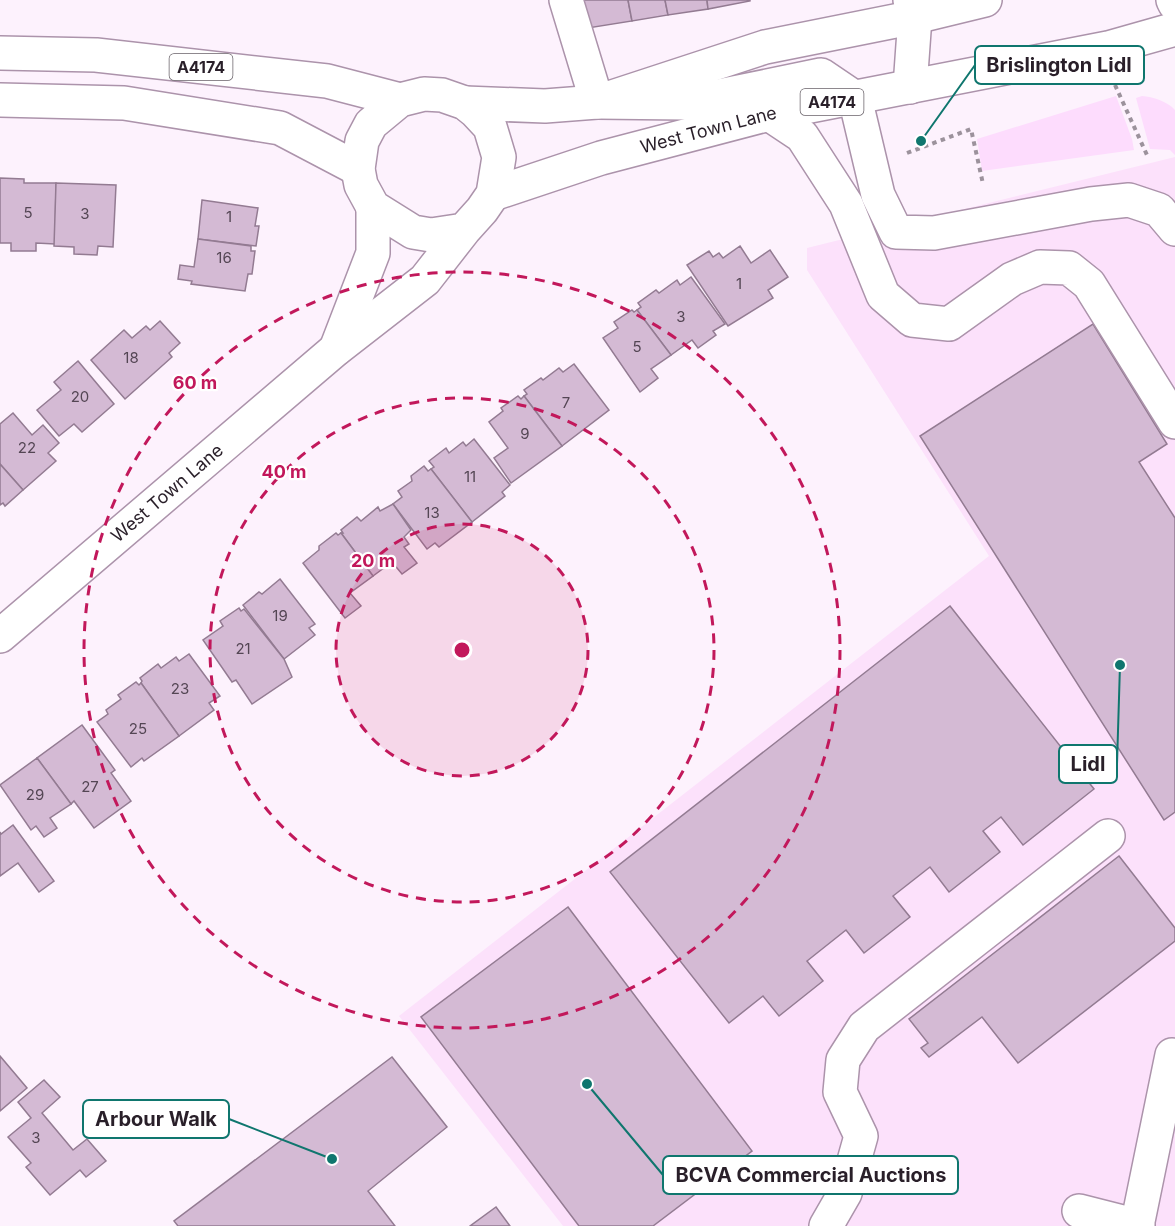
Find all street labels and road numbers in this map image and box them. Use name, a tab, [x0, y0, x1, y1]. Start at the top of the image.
road number: A4174	[170, 54, 232, 80]
road number: A4174	[800, 89, 864, 115]
street label: West Town Lane	[638, 102, 778, 157]
street label: West Town Lane	[107, 439, 227, 546]

